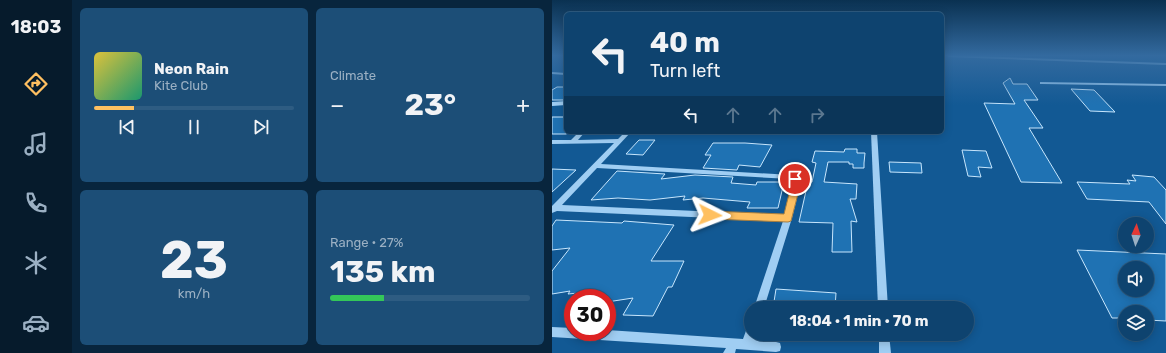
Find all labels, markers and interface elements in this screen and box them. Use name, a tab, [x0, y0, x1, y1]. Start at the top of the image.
text: 18:03	[11, 16, 61, 38]
text: 40 m	[650, 26, 720, 59]
icon: left	[584, 28, 636, 80]
text: Neon Rain	[154, 60, 229, 78]
text: Turn left	[650, 60, 720, 82]
text: Climate	[330, 68, 376, 83]
icon: directions	[22, 70, 50, 98]
text: Kite Club	[154, 78, 208, 93]
text: 23°	[404, 87, 456, 123]
text: −	[330, 92, 344, 119]
text: +	[516, 92, 530, 119]
icon: left	[680, 104, 702, 126]
icon: ahead	[722, 104, 744, 126]
icon: ahead	[764, 104, 786, 126]
icon: right	[806, 104, 828, 126]
icon: previous	[116, 116, 138, 138]
icon: pause	[183, 116, 205, 138]
icon: next	[250, 116, 272, 138]
icon: music	[22, 130, 50, 158]
pin	[778, 162, 812, 196]
icon: arrive	[784, 168, 806, 190]
icon: phone	[22, 189, 50, 217]
position arrow	[689, 194, 731, 236]
north arrow	[1118, 217, 1154, 253]
map controls	[1118, 217, 1154, 341]
text: 23	[160, 229, 228, 291]
text: Range · 27%	[330, 235, 403, 250]
icon: climate	[22, 249, 50, 277]
text: 135 km	[330, 254, 435, 290]
button: sound	[1118, 261, 1154, 297]
text: km/h	[178, 286, 210, 301]
speed limit sign: 30	[564, 289, 616, 341]
button: layers	[1118, 305, 1154, 341]
icon: car	[22, 309, 50, 337]
text: 18:04 · 1 min · 70 m	[789, 312, 929, 330]

